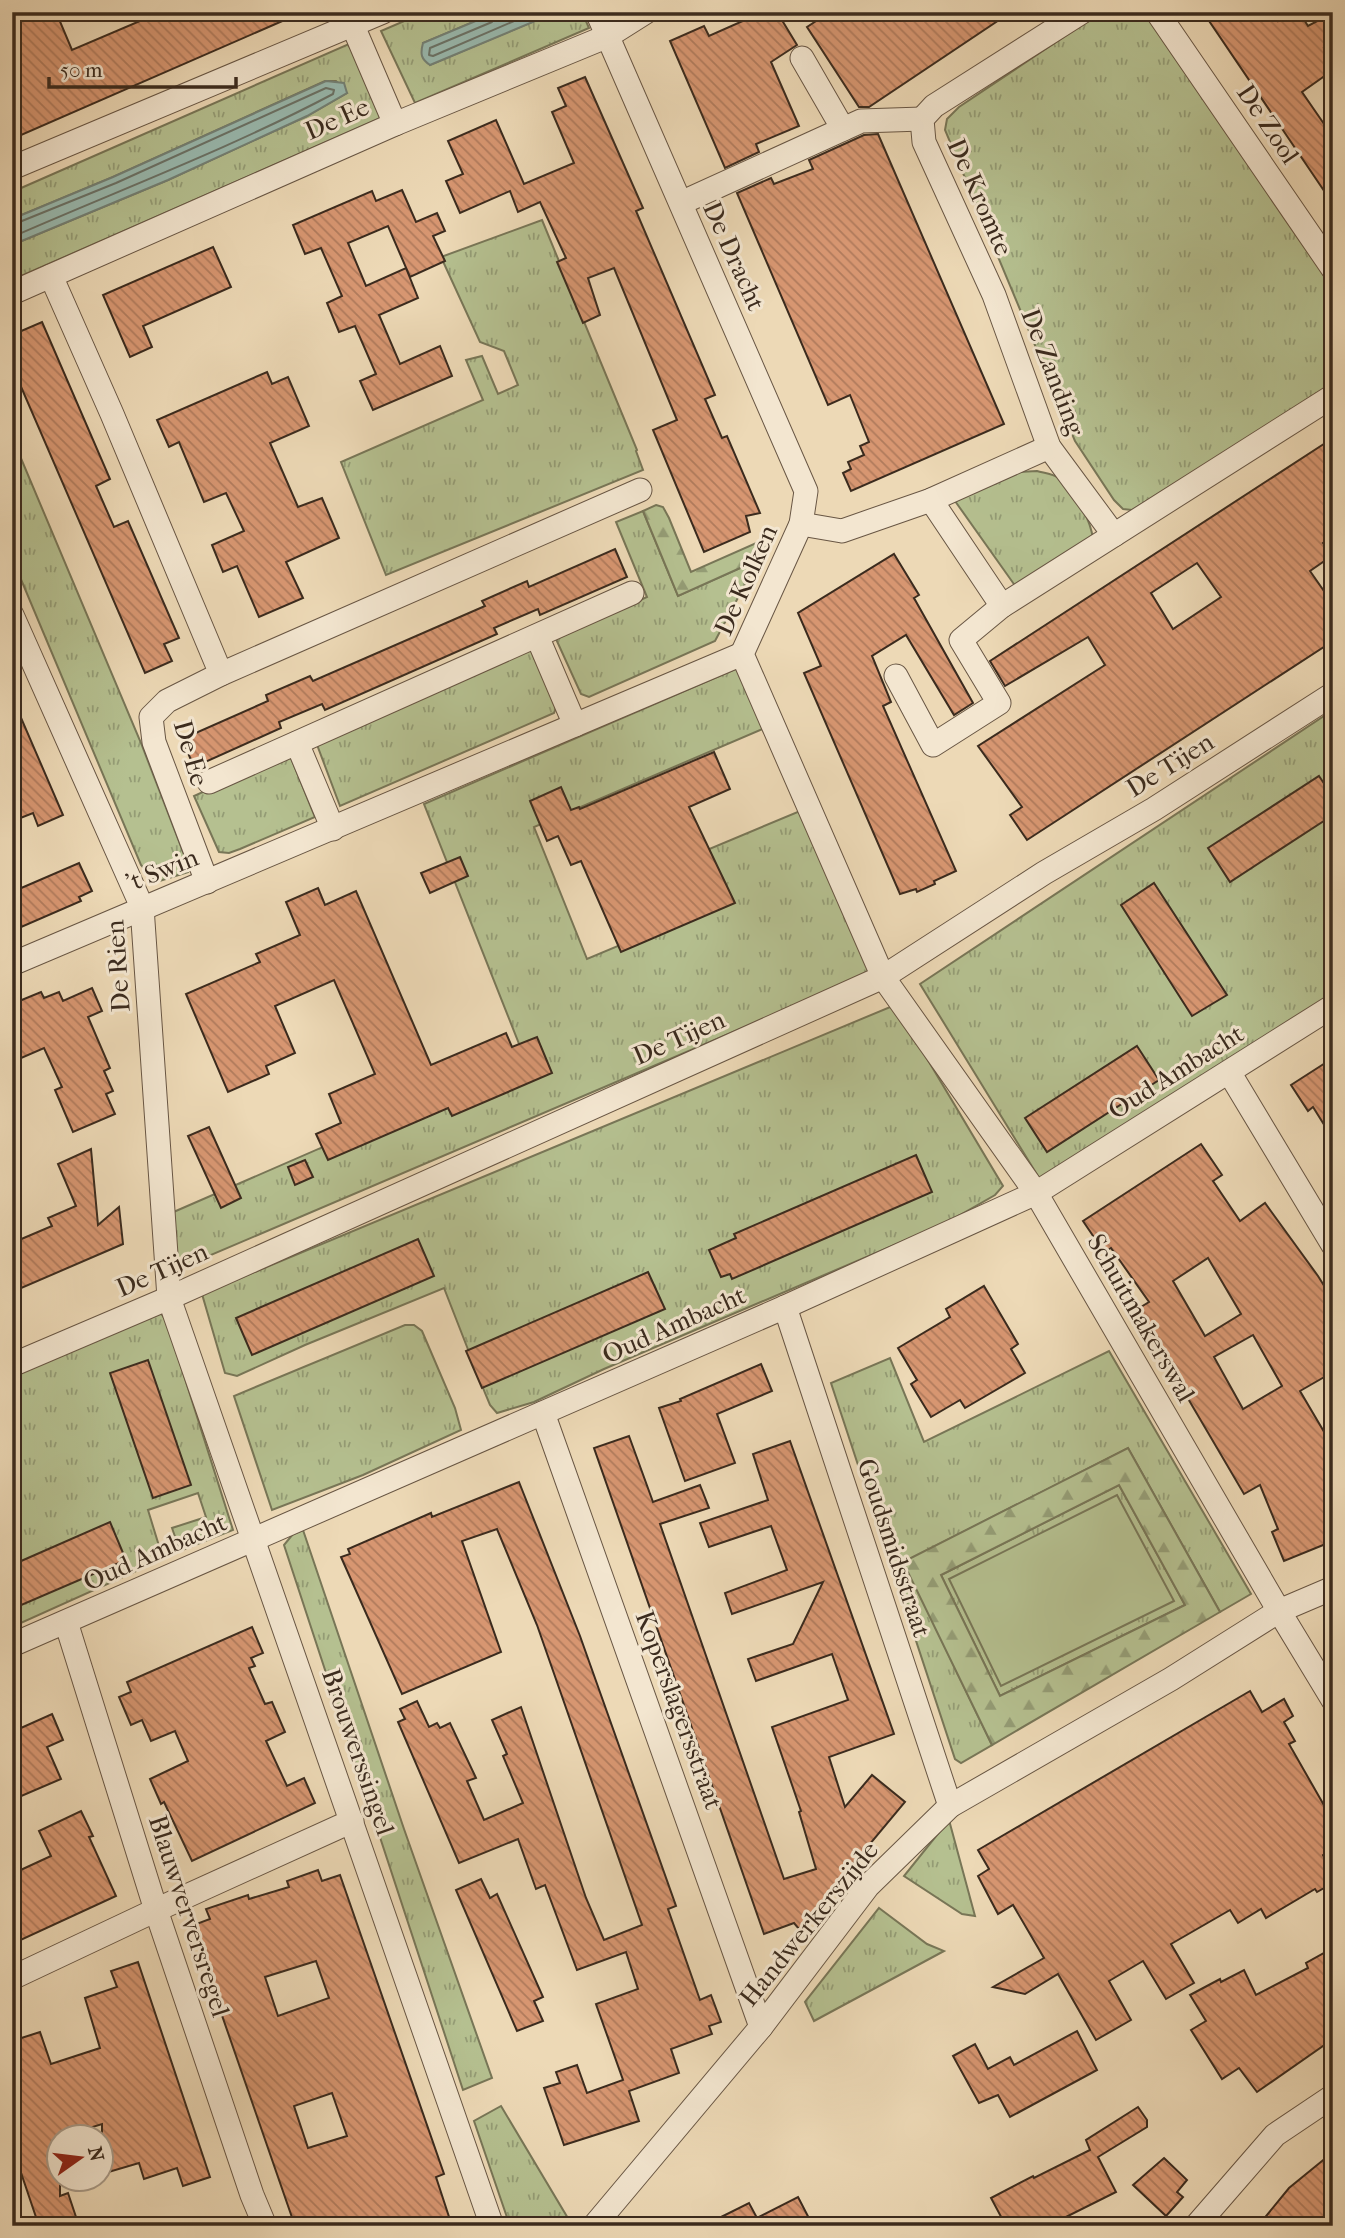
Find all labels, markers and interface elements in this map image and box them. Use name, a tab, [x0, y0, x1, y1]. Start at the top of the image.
scale bar	[49, 46, 236, 90]
text: 50 m	[60, 58, 103, 82]
street label: De Zool	[1230, 78, 1306, 170]
street label: De Ee	[300, 91, 374, 147]
street label: De Kromte	[940, 134, 1020, 260]
street label: De Dracht	[696, 197, 772, 316]
street label: De Zanding	[1015, 304, 1092, 441]
street label: De Kolken	[708, 520, 784, 640]
street label: De Ee	[167, 717, 215, 790]
street label: De Tijen	[1120, 726, 1220, 804]
street label: 't Swin	[121, 841, 203, 899]
street label: De Rien	[99, 919, 137, 1013]
street label: De Tijen	[628, 1004, 730, 1072]
street label: Oud Ambacht	[1103, 1018, 1250, 1126]
street label: Schuitmakerswal	[1080, 1228, 1202, 1408]
street label: De Tijen	[111, 1236, 213, 1304]
street label: Oud Ambacht	[597, 1279, 751, 1370]
street label: Goudsmidsstraat	[851, 1455, 938, 1642]
street label: Oud Ambacht	[78, 1506, 232, 1597]
street label: Koperslagersstraat	[629, 1606, 730, 1814]
street label: Brouwerssingel	[315, 1665, 401, 1839]
street label: Blauwverversregel	[142, 1811, 236, 2021]
street label: Handwerkerszijde	[733, 1835, 885, 2013]
north arrow	[46, 2122, 116, 2192]
text: N	[83, 2144, 108, 2164]

